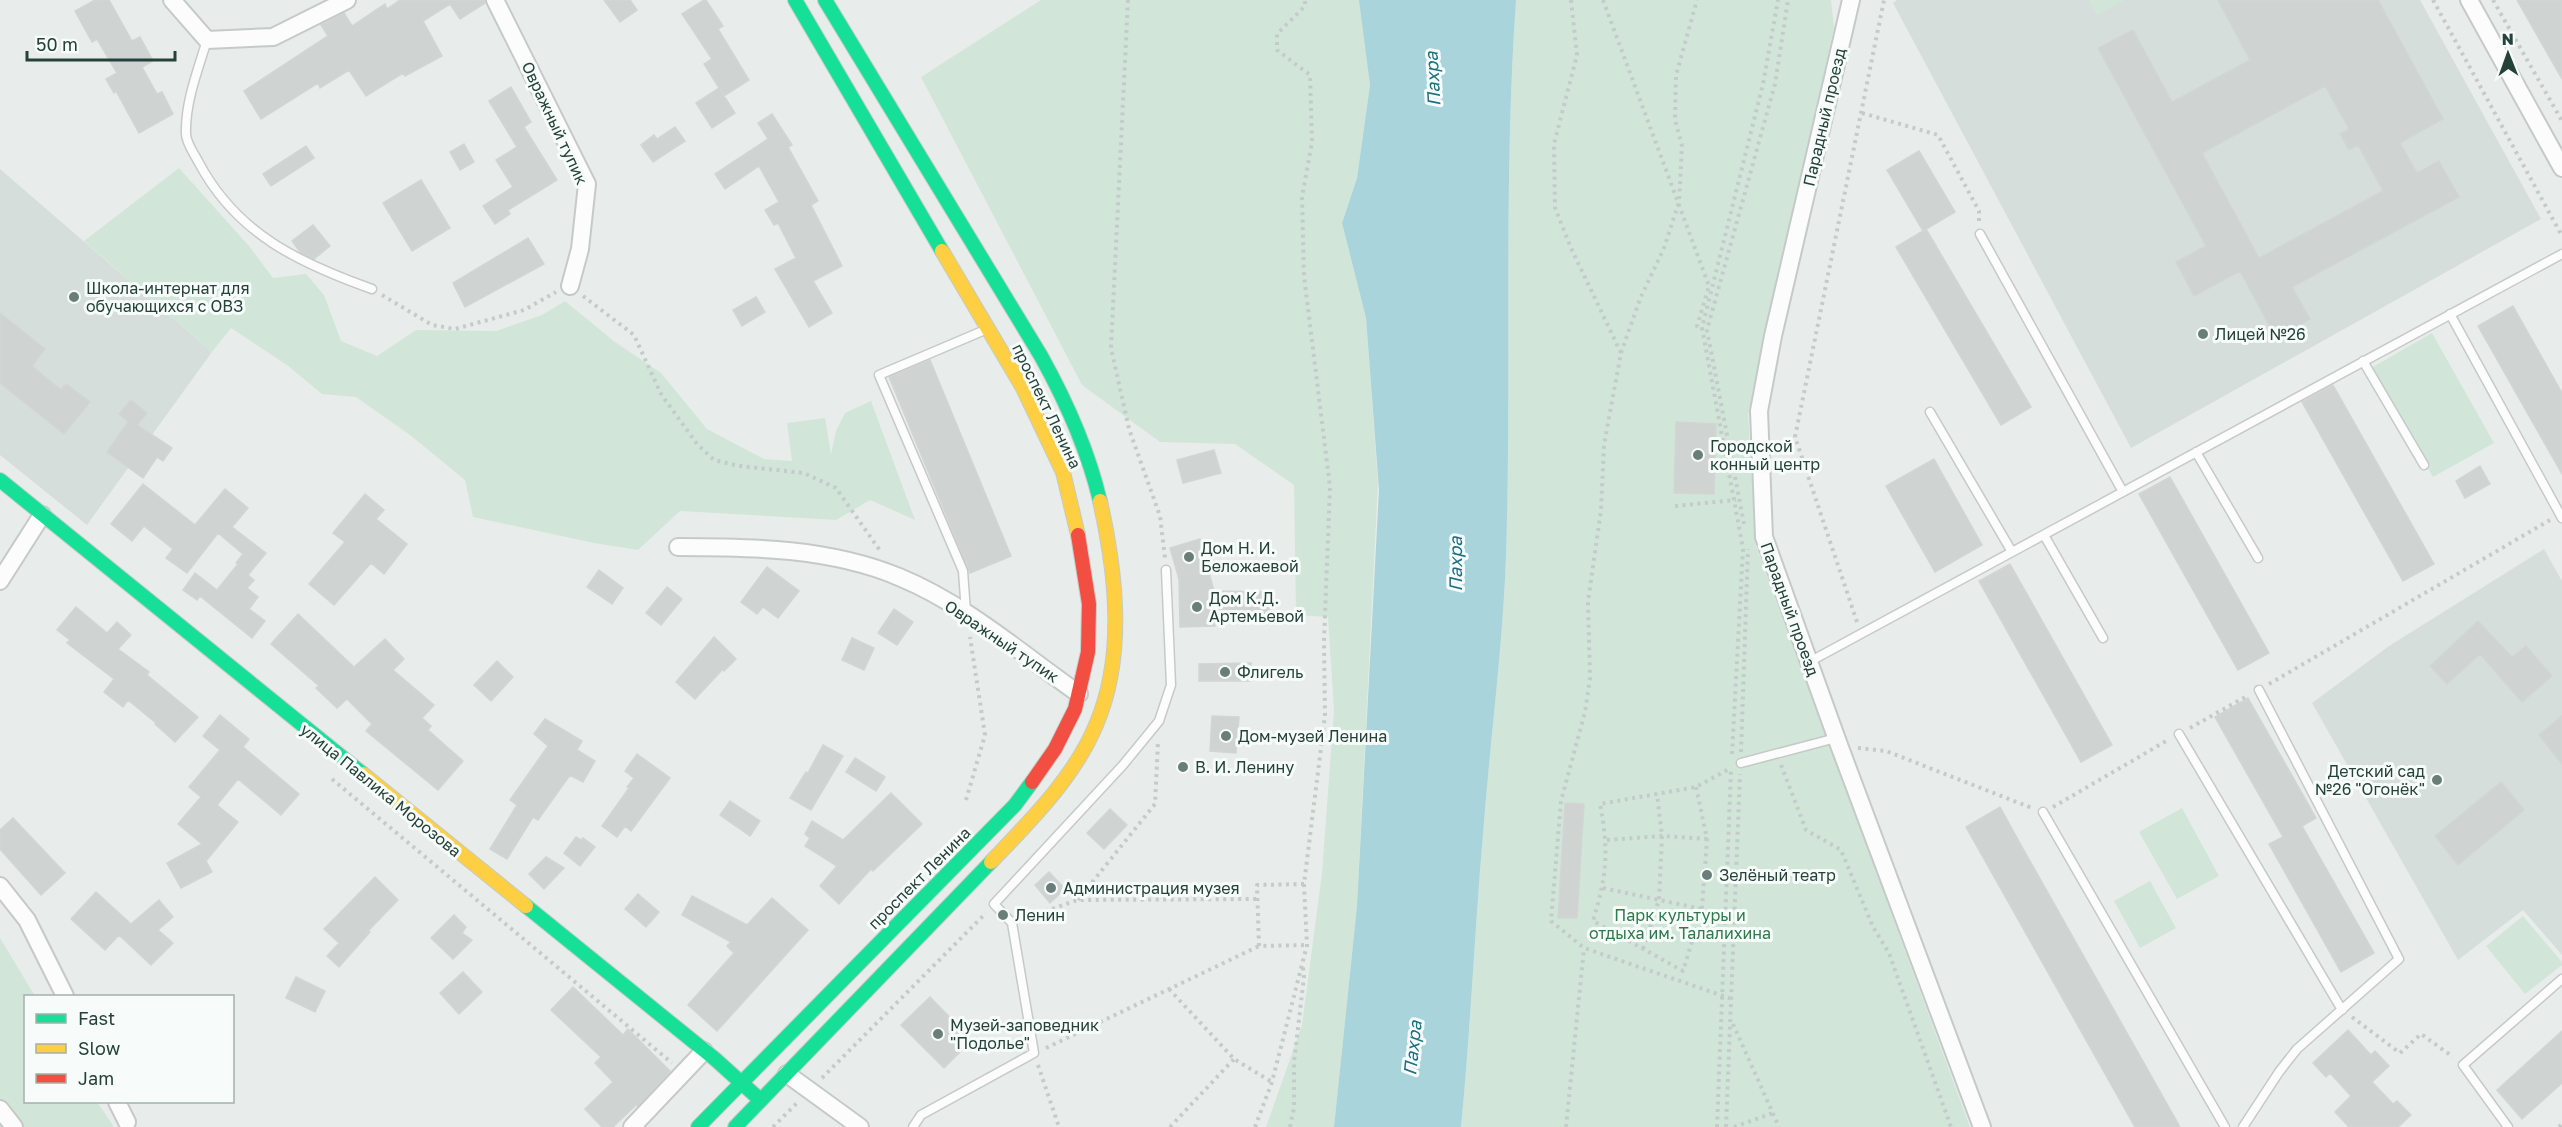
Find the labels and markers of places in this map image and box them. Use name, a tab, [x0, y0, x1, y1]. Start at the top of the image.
place label: Школа-интернат для обучающихся с ОВЗ	[86, 278, 250, 316]
marker: Школа-интернат для обучающихся с ОВЗ	[67, 290, 81, 304]
place label: Лицей №26	[2215, 324, 2306, 344]
marker: Лицей №26	[2196, 327, 2210, 341]
place label: Городской конный центр	[1710, 436, 1820, 474]
marker: Городской конный центр	[1691, 448, 1705, 462]
place label: Дом Н. И. Беложаевой	[1201, 538, 1299, 576]
marker: Дом Н. И. Беложаевой	[1182, 550, 1196, 564]
place label: Дом К.Д. Артемьевой	[1209, 588, 1304, 626]
marker: Дом К.Д. Артемьевой	[1190, 600, 1204, 614]
place label: Флигель	[1237, 662, 1303, 682]
marker: Флигель	[1218, 665, 1232, 679]
place label: Дом-музей Ленина	[1238, 726, 1387, 746]
marker: Дом-музей Ленина	[1219, 729, 1233, 743]
place label: В. И. Ленину	[1195, 757, 1294, 777]
marker: В. И. Ленину	[1176, 760, 1190, 774]
place label: Детский сад №26 "Огонёк"	[2315, 761, 2425, 799]
marker: Детский сад №26 "Огонёк"	[2430, 773, 2444, 787]
place label: Зелёный театр	[1719, 865, 1836, 885]
marker: Зелёный театр	[1700, 868, 1714, 882]
place label: Администрация музея	[1063, 878, 1240, 898]
marker: Администрация музея	[1044, 881, 1058, 895]
place label: Ленин	[1015, 905, 1065, 925]
marker: Ленин	[996, 908, 1010, 922]
place label: Музей-заповедник "Подолье"	[950, 1015, 1099, 1053]
marker: Музей-заповедник "Подолье"	[931, 1027, 945, 1041]

